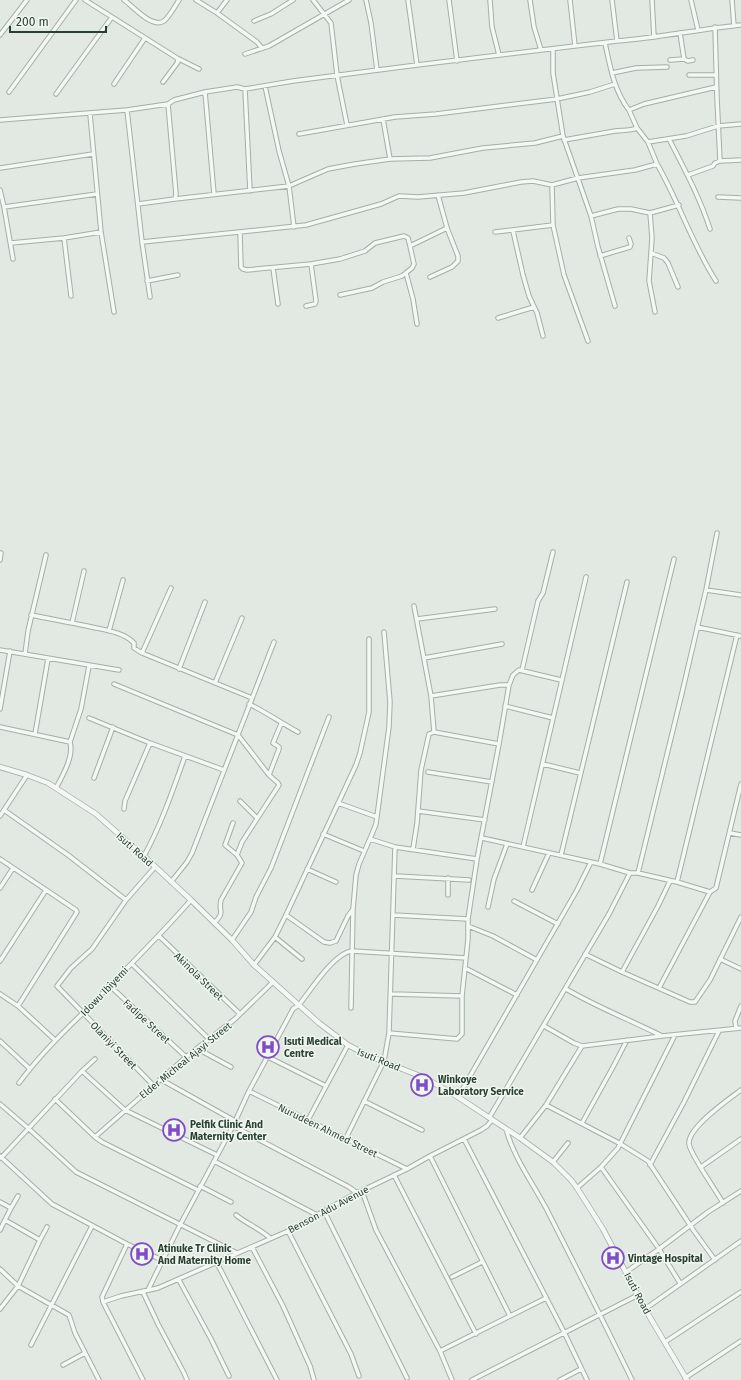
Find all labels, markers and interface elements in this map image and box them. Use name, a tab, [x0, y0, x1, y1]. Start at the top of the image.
scale bar	[10, 8, 106, 34]
text: 200 m	[16, 15, 49, 29]
street label: Isuti Road	[113, 830, 155, 869]
street label: Akinola Street	[171, 950, 226, 1003]
street label: Idowu Ibiyemi	[78, 964, 131, 1019]
street label: Fadipe Street	[120, 997, 173, 1047]
street label: Olaniyi Street	[88, 1019, 139, 1072]
street label: Elder Micheal Ajayi Street	[137, 1020, 234, 1102]
hospital icon: Isuti Medical Centre	[255, 1034, 281, 1060]
place label: Isuti Medical Centre	[284, 1036, 342, 1060]
street label: Isuti Road	[355, 1046, 402, 1074]
hospital icon: Winkoye Laboratory Service	[409, 1072, 435, 1098]
place label: Winkoye Laboratory Service	[438, 1074, 524, 1098]
street label: Nurudeen Ahmed Street	[276, 1102, 380, 1160]
hospital icon: Pelfik Clinic And Maternity Center	[161, 1117, 187, 1143]
place label: Pelfik Clinic And Maternity Center	[190, 1119, 268, 1143]
street label: Benson Adu Avenue	[286, 1184, 371, 1236]
hospital icon: Atinuke Tr Clinic And Maternity Home	[129, 1241, 155, 1267]
place label: Atinuke Tr Clinic And Maternity Home	[157, 1243, 251, 1267]
hospital icon: Vintage Hospital	[600, 1245, 626, 1271]
place label: Vintage Hospital	[627, 1253, 703, 1265]
street label: Isuti Road	[621, 1271, 653, 1316]

